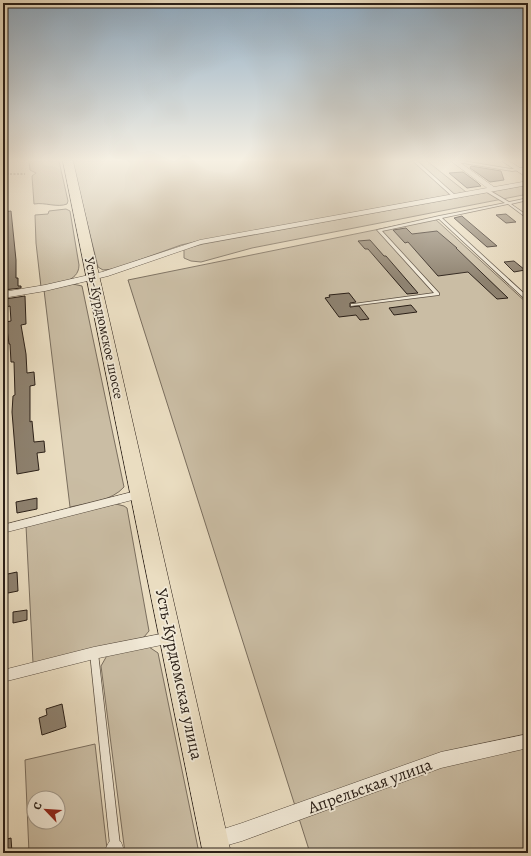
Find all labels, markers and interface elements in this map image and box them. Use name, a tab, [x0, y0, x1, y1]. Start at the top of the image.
street label: Усть-Курдюмское шоссе	[80, 255, 128, 401]
street label: Усть-Курдюмская улица	[150, 586, 208, 762]
street label: Апрельская улица	[304, 753, 435, 819]
north arrow	[26, 790, 66, 830]
text: С	[29, 800, 46, 812]

